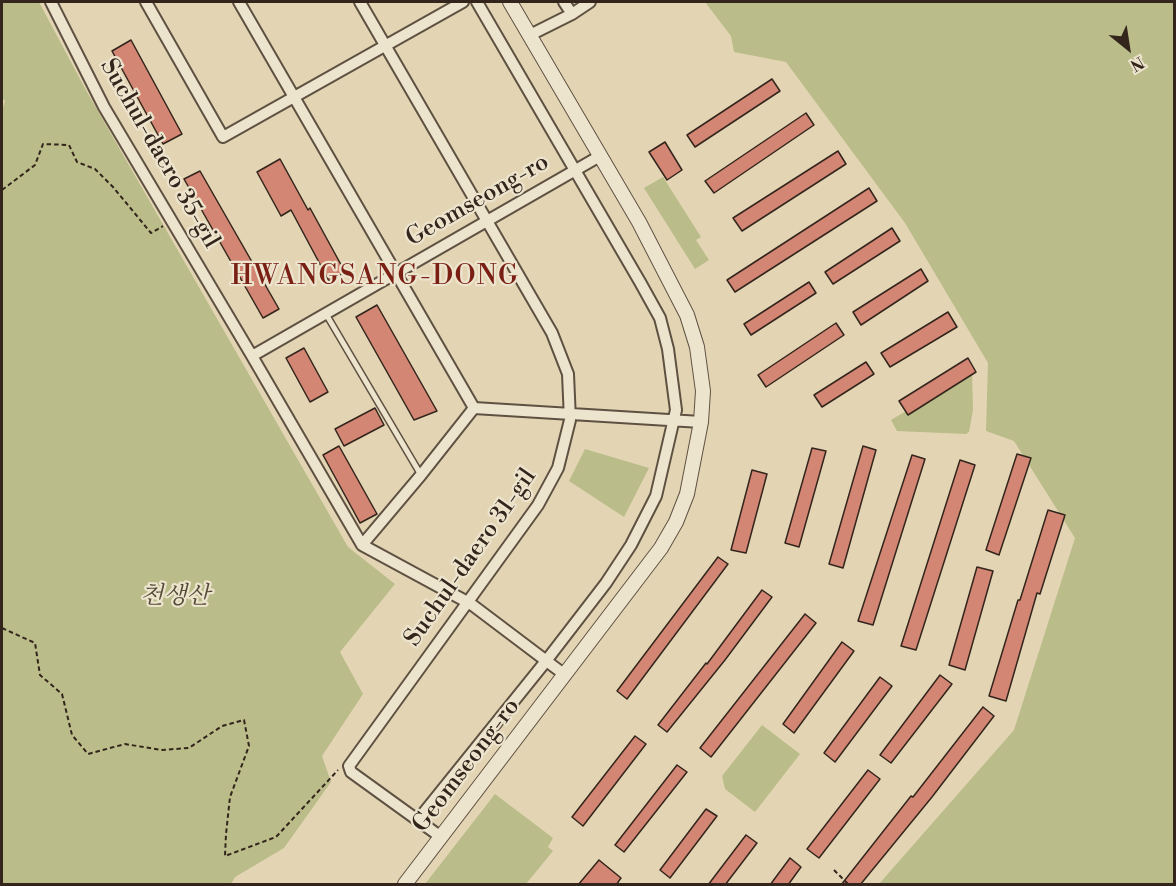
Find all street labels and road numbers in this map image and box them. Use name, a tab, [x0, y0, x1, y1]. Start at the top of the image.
street label: Suchul-daero 35-gil	[93, 54, 225, 254]
street label: Geomseong-ro	[401, 148, 555, 254]
street label: Suchul-daero 31-gil	[399, 464, 543, 652]
street label: Geomseong-ro	[407, 693, 527, 839]

